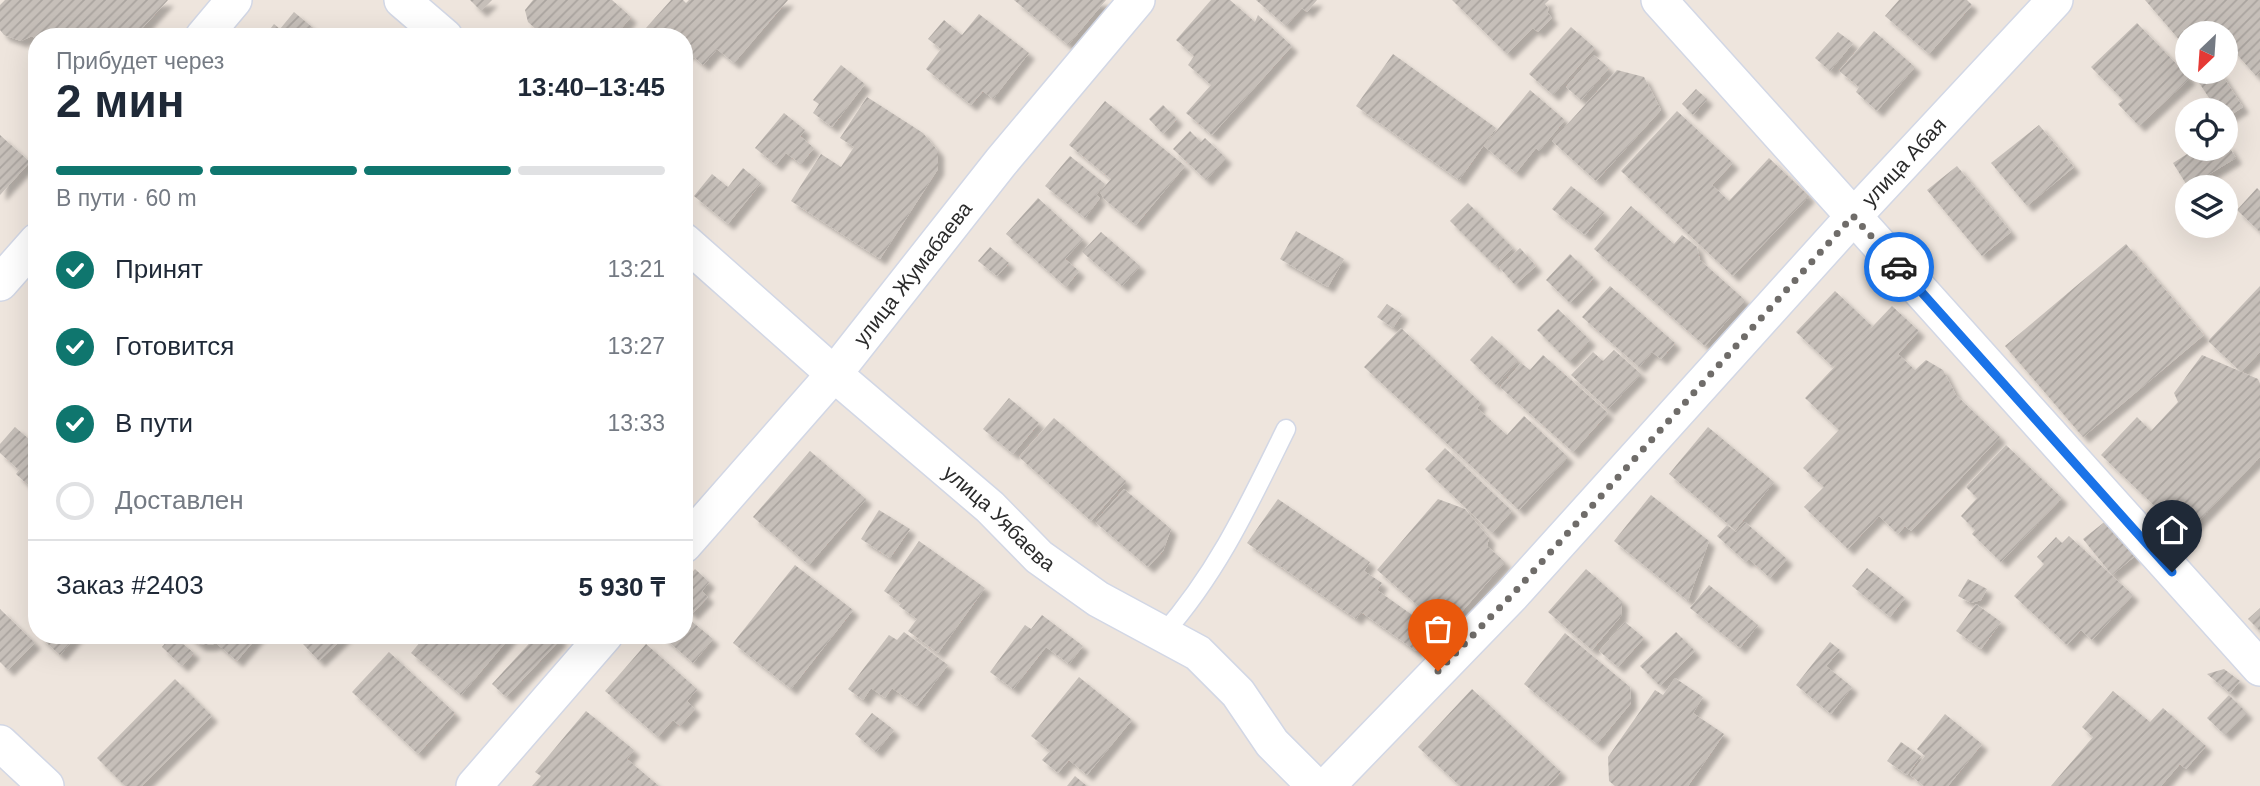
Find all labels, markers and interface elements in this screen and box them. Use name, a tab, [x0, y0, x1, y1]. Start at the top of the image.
north arrow	[2175, 21, 2238, 84]
map controls	[2175, 21, 2238, 238]
text: Прибудет через	[56, 48, 224, 74]
text: 13:40–13:45	[518, 72, 665, 102]
text: 2 мин	[56, 75, 184, 127]
button: locate	[2175, 98, 2238, 161]
street label: улица Абая	[1857, 113, 1950, 211]
button: layers	[2175, 175, 2238, 238]
text: В пути · 60 m	[56, 185, 197, 211]
street label: улица Жумабаева	[849, 197, 976, 350]
courier	[1864, 232, 1934, 302]
icon: car	[1880, 248, 1918, 286]
icon: check	[56, 251, 94, 289]
text: Принят	[115, 254, 203, 284]
text: 13:21	[607, 256, 665, 282]
icon: check	[56, 328, 94, 366]
text: Готовится	[115, 331, 234, 361]
text: 13:27	[607, 333, 665, 359]
icon: check	[56, 405, 94, 443]
text: В пути	[115, 408, 193, 438]
text: 13:33	[607, 410, 665, 436]
street label: улица Уябаева	[939, 460, 1060, 576]
text: Доставлен	[115, 485, 244, 515]
pin	[2142, 500, 2202, 572]
icon: home	[2153, 511, 2191, 549]
text: Заказ #2403	[56, 570, 204, 600]
text: 5 930 ₸	[579, 572, 665, 602]
pin	[1408, 599, 1468, 671]
icon: bag	[1419, 610, 1457, 648]

